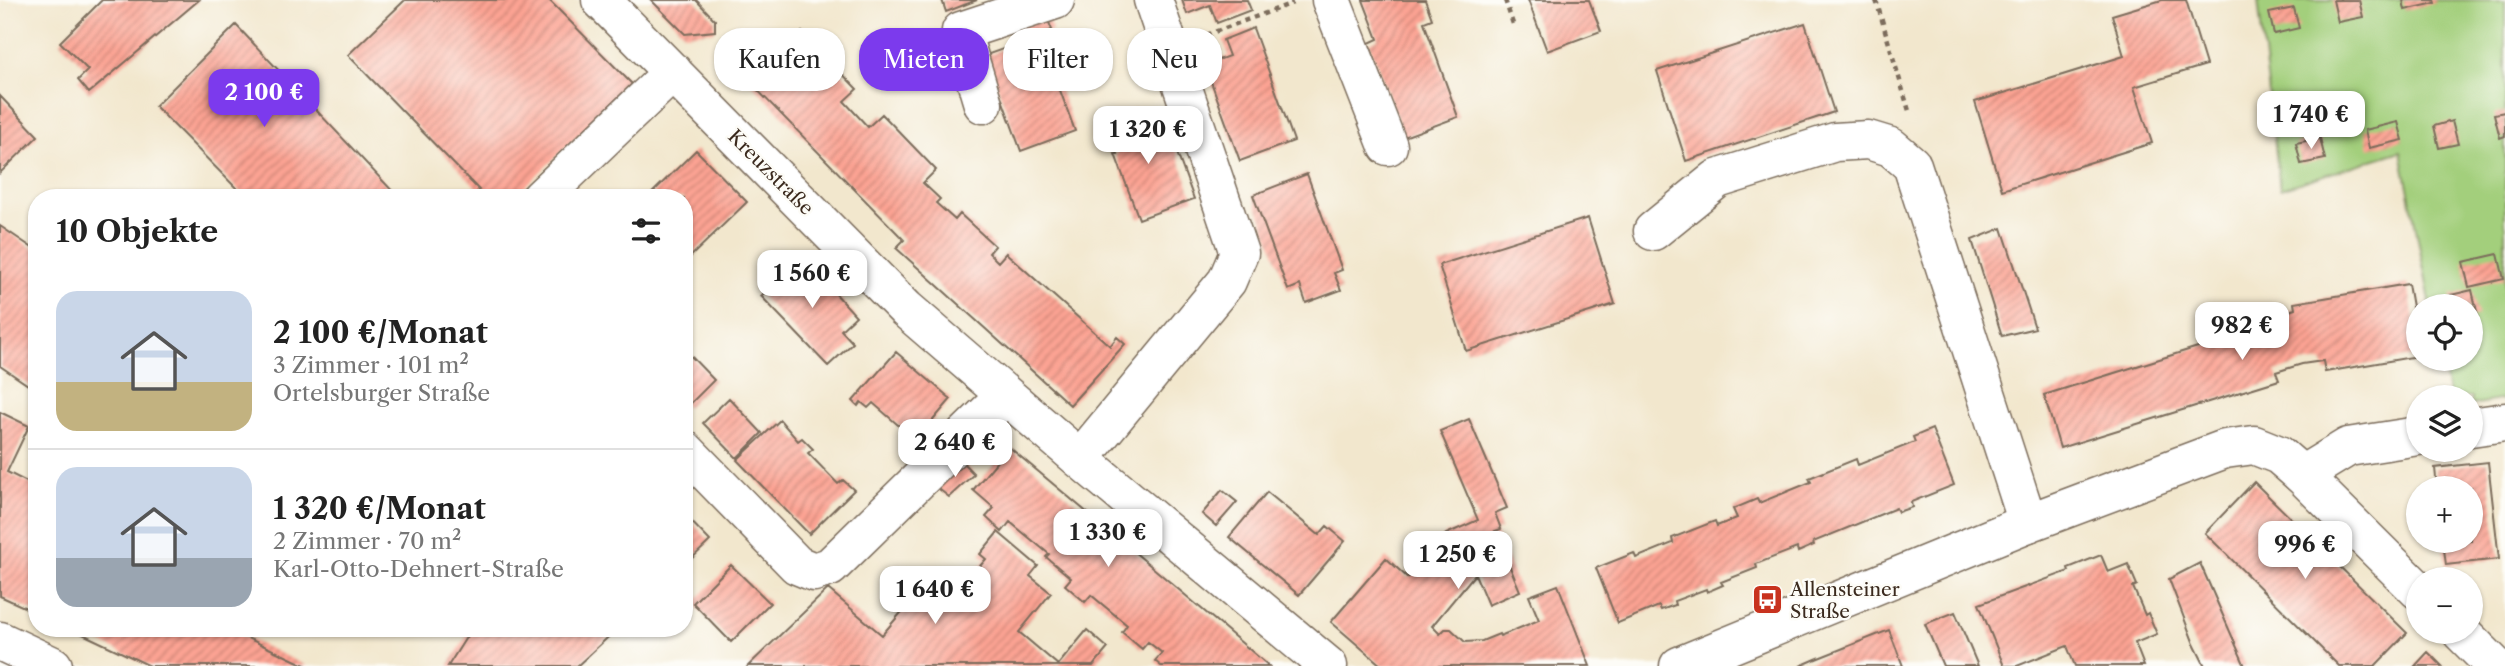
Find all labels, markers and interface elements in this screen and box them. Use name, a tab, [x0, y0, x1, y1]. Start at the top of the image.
chip: Kaufen	[714, 28, 845, 91]
chip: Mieten	[859, 28, 989, 91]
chip: Filter	[1003, 28, 1113, 91]
chip: Neu	[1127, 28, 1222, 91]
pin: 2 100 €	[199, 69, 329, 129]
text: 2 100 €	[224, 78, 304, 106]
pin: 1 740 €	[2246, 92, 2376, 151]
text: 1 740 €	[2273, 100, 2349, 128]
pin: 1 320 €	[1083, 106, 1213, 166]
text: 1 320 €	[1109, 115, 1187, 143]
street label: Kreuzstraße	[723, 125, 818, 220]
icon: filters	[627, 212, 665, 250]
text: 10 Objekte	[56, 213, 218, 250]
pin: 1 560 €	[747, 250, 877, 310]
text: 1 560 €	[773, 259, 851, 287]
map controls	[2406, 294, 2483, 644]
button: locate	[2406, 294, 2483, 371]
pin: 982 €	[2193, 302, 2291, 362]
text: 982 €	[2211, 311, 2273, 339]
text: 2 100 €/Monat	[273, 314, 488, 351]
icon: home	[112, 319, 196, 403]
text: 3 Zimmer · 101 m²	[273, 351, 469, 379]
text: Ortelsburger Straße	[273, 379, 490, 407]
button: layers	[2406, 385, 2483, 462]
pin: 2 640 €	[890, 420, 1020, 479]
text: 2 640 €	[914, 428, 996, 456]
button: +	[2406, 476, 2483, 553]
text: 1 320 €/Monat	[273, 490, 486, 527]
icon: home	[112, 495, 196, 579]
pin: 1 330 €	[1043, 510, 1173, 569]
text: 1 330 €	[1069, 518, 1147, 546]
pin: 996 €	[2256, 522, 2354, 581]
text: 2 Zimmer · 70 m²	[273, 527, 461, 555]
text: 996 €	[2274, 530, 2336, 558]
pin: 1 250 €	[1393, 532, 1523, 591]
text: 1 250 €	[1419, 540, 1497, 568]
text: Karl-Otto-Dehnert-Straße	[273, 555, 564, 583]
pin: 1 640 €	[870, 566, 1000, 626]
button: −	[2406, 567, 2483, 644]
text: 1 640 €	[896, 575, 974, 603]
place label: Allensteiner Straße	[1789, 578, 1900, 623]
bus stop icon: Allensteiner Straße	[1750, 583, 1784, 617]

